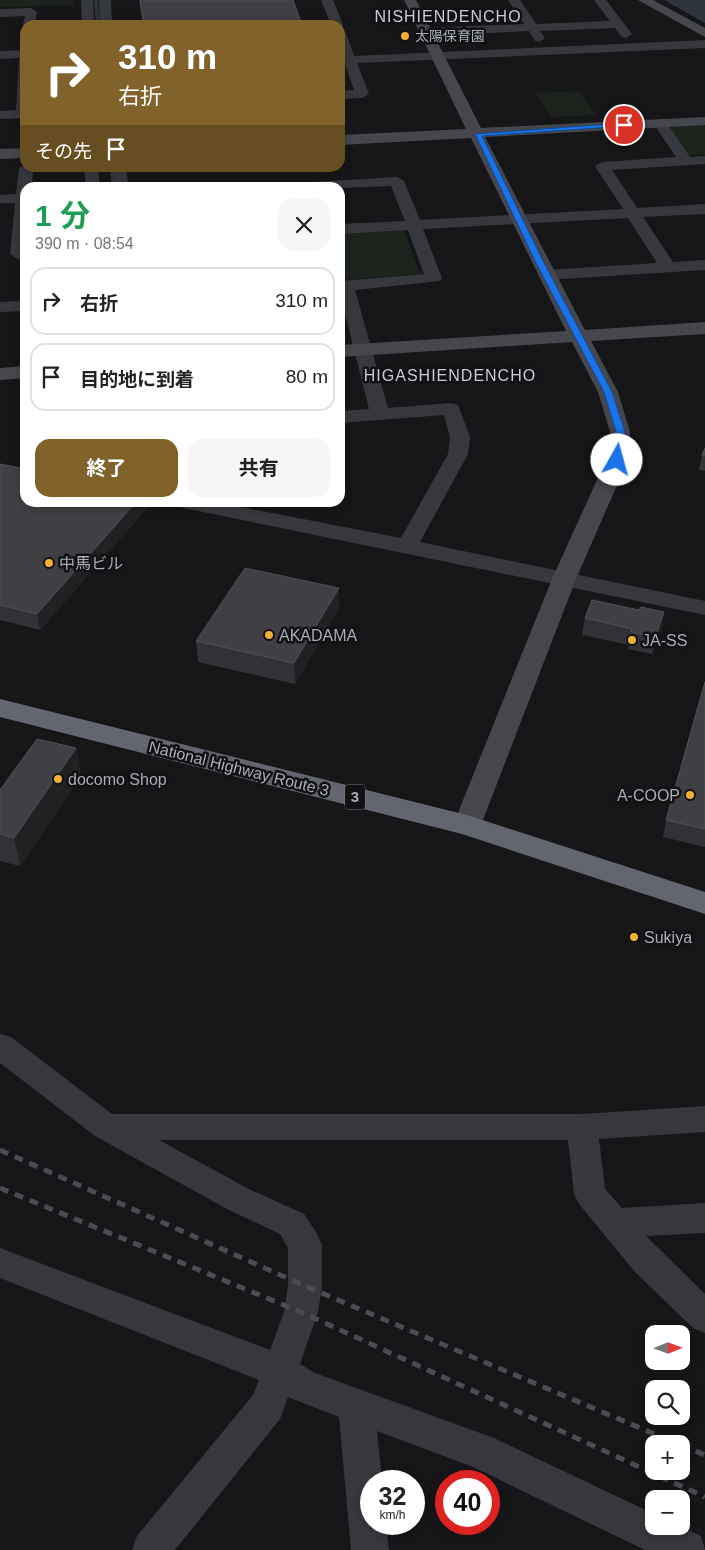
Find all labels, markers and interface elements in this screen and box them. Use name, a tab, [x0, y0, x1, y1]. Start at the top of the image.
district label: NISHIENDENCHO	[374, 8, 522, 25]
place label: 太陽保育園	[415, 28, 485, 44]
marker: 太陽保育園	[399, 30, 411, 42]
text: 310 m	[118, 37, 217, 76]
icon: right	[35, 40, 100, 105]
text: 右折	[118, 84, 162, 109]
pin	[603, 104, 645, 146]
icon: arrive	[610, 111, 638, 139]
icon: arrive	[102, 135, 130, 163]
text: その先	[35, 141, 92, 162]
text: 1 分	[35, 199, 90, 232]
button: close	[278, 199, 330, 251]
text: 390 m · 08:54	[35, 235, 134, 252]
icon: right	[37, 287, 65, 315]
text: 310 m	[275, 290, 328, 311]
text: 右折	[80, 293, 118, 314]
icon: arrive	[37, 363, 65, 391]
text: 80 m	[286, 366, 328, 387]
district label: HIGASHIENDENCHO	[364, 367, 536, 384]
text: 目的地に到着	[80, 369, 194, 390]
position arrow	[590, 433, 642, 485]
button: 終了	[35, 439, 178, 497]
button: 共有	[188, 439, 330, 497]
place label: 中馬ビル	[59, 555, 123, 572]
marker: 中馬ビル	[43, 557, 55, 569]
place label: AKADAMA	[279, 627, 358, 644]
marker: AKADAMA	[263, 629, 275, 641]
place label: JA-SS	[642, 632, 687, 649]
marker: JA-SS	[626, 634, 638, 646]
street label: National Highway Route 3	[147, 738, 331, 799]
place label: docomo Shop	[68, 771, 167, 788]
marker: docomo Shop	[52, 773, 64, 785]
road number: 3	[345, 784, 365, 810]
place label: A-COOP	[617, 787, 680, 804]
marker: A-COOP	[684, 789, 696, 801]
place label: Sukiya	[644, 929, 692, 946]
marker: Sukiya	[628, 931, 640, 943]
north arrow	[645, 1325, 690, 1370]
map controls	[645, 1325, 690, 1535]
button: search	[645, 1380, 690, 1425]
button: +	[645, 1435, 690, 1480]
speed limit sign: 40	[435, 1470, 500, 1535]
text: 32	[379, 1482, 406, 1510]
button: −	[645, 1490, 690, 1535]
text: km/h	[379, 1508, 406, 1522]

